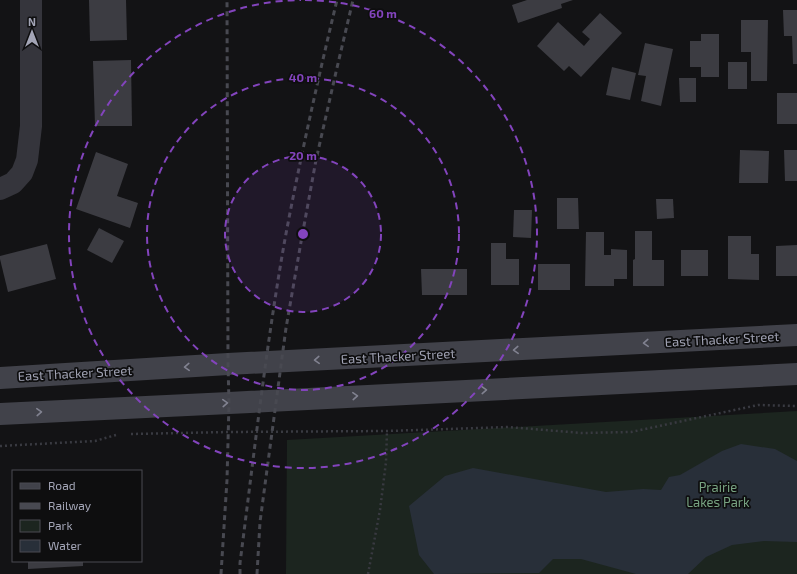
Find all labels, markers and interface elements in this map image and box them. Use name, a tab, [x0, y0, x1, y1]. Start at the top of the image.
text: 60 m	[369, 6, 397, 20]
north arrow	[12, 12, 52, 52]
text: N	[28, 15, 36, 28]
text: 40 m	[289, 70, 317, 84]
text: 20 m	[289, 148, 317, 162]
centre of rings	[296, 227, 310, 241]
street label: East Thacker Street	[664, 328, 780, 350]
one-way arrow	[643, 338, 649, 347]
street label: East Thacker Street	[340, 345, 456, 367]
one-way arrow	[513, 345, 519, 354]
one-way arrow	[314, 356, 320, 365]
street label: East Thacker Street	[17, 362, 133, 384]
one-way arrow	[184, 362, 190, 371]
one-way arrow	[481, 385, 487, 394]
one-way arrow	[352, 392, 358, 401]
one-way arrow	[222, 399, 228, 408]
one-way arrow	[36, 408, 42, 416]
legend	[12, 470, 142, 562]
text: Road	[48, 478, 76, 492]
park label: Prairie Lakes Park	[686, 479, 750, 510]
text: Railway	[48, 498, 92, 512]
text: Park	[48, 518, 73, 532]
text: Water	[48, 538, 82, 552]

